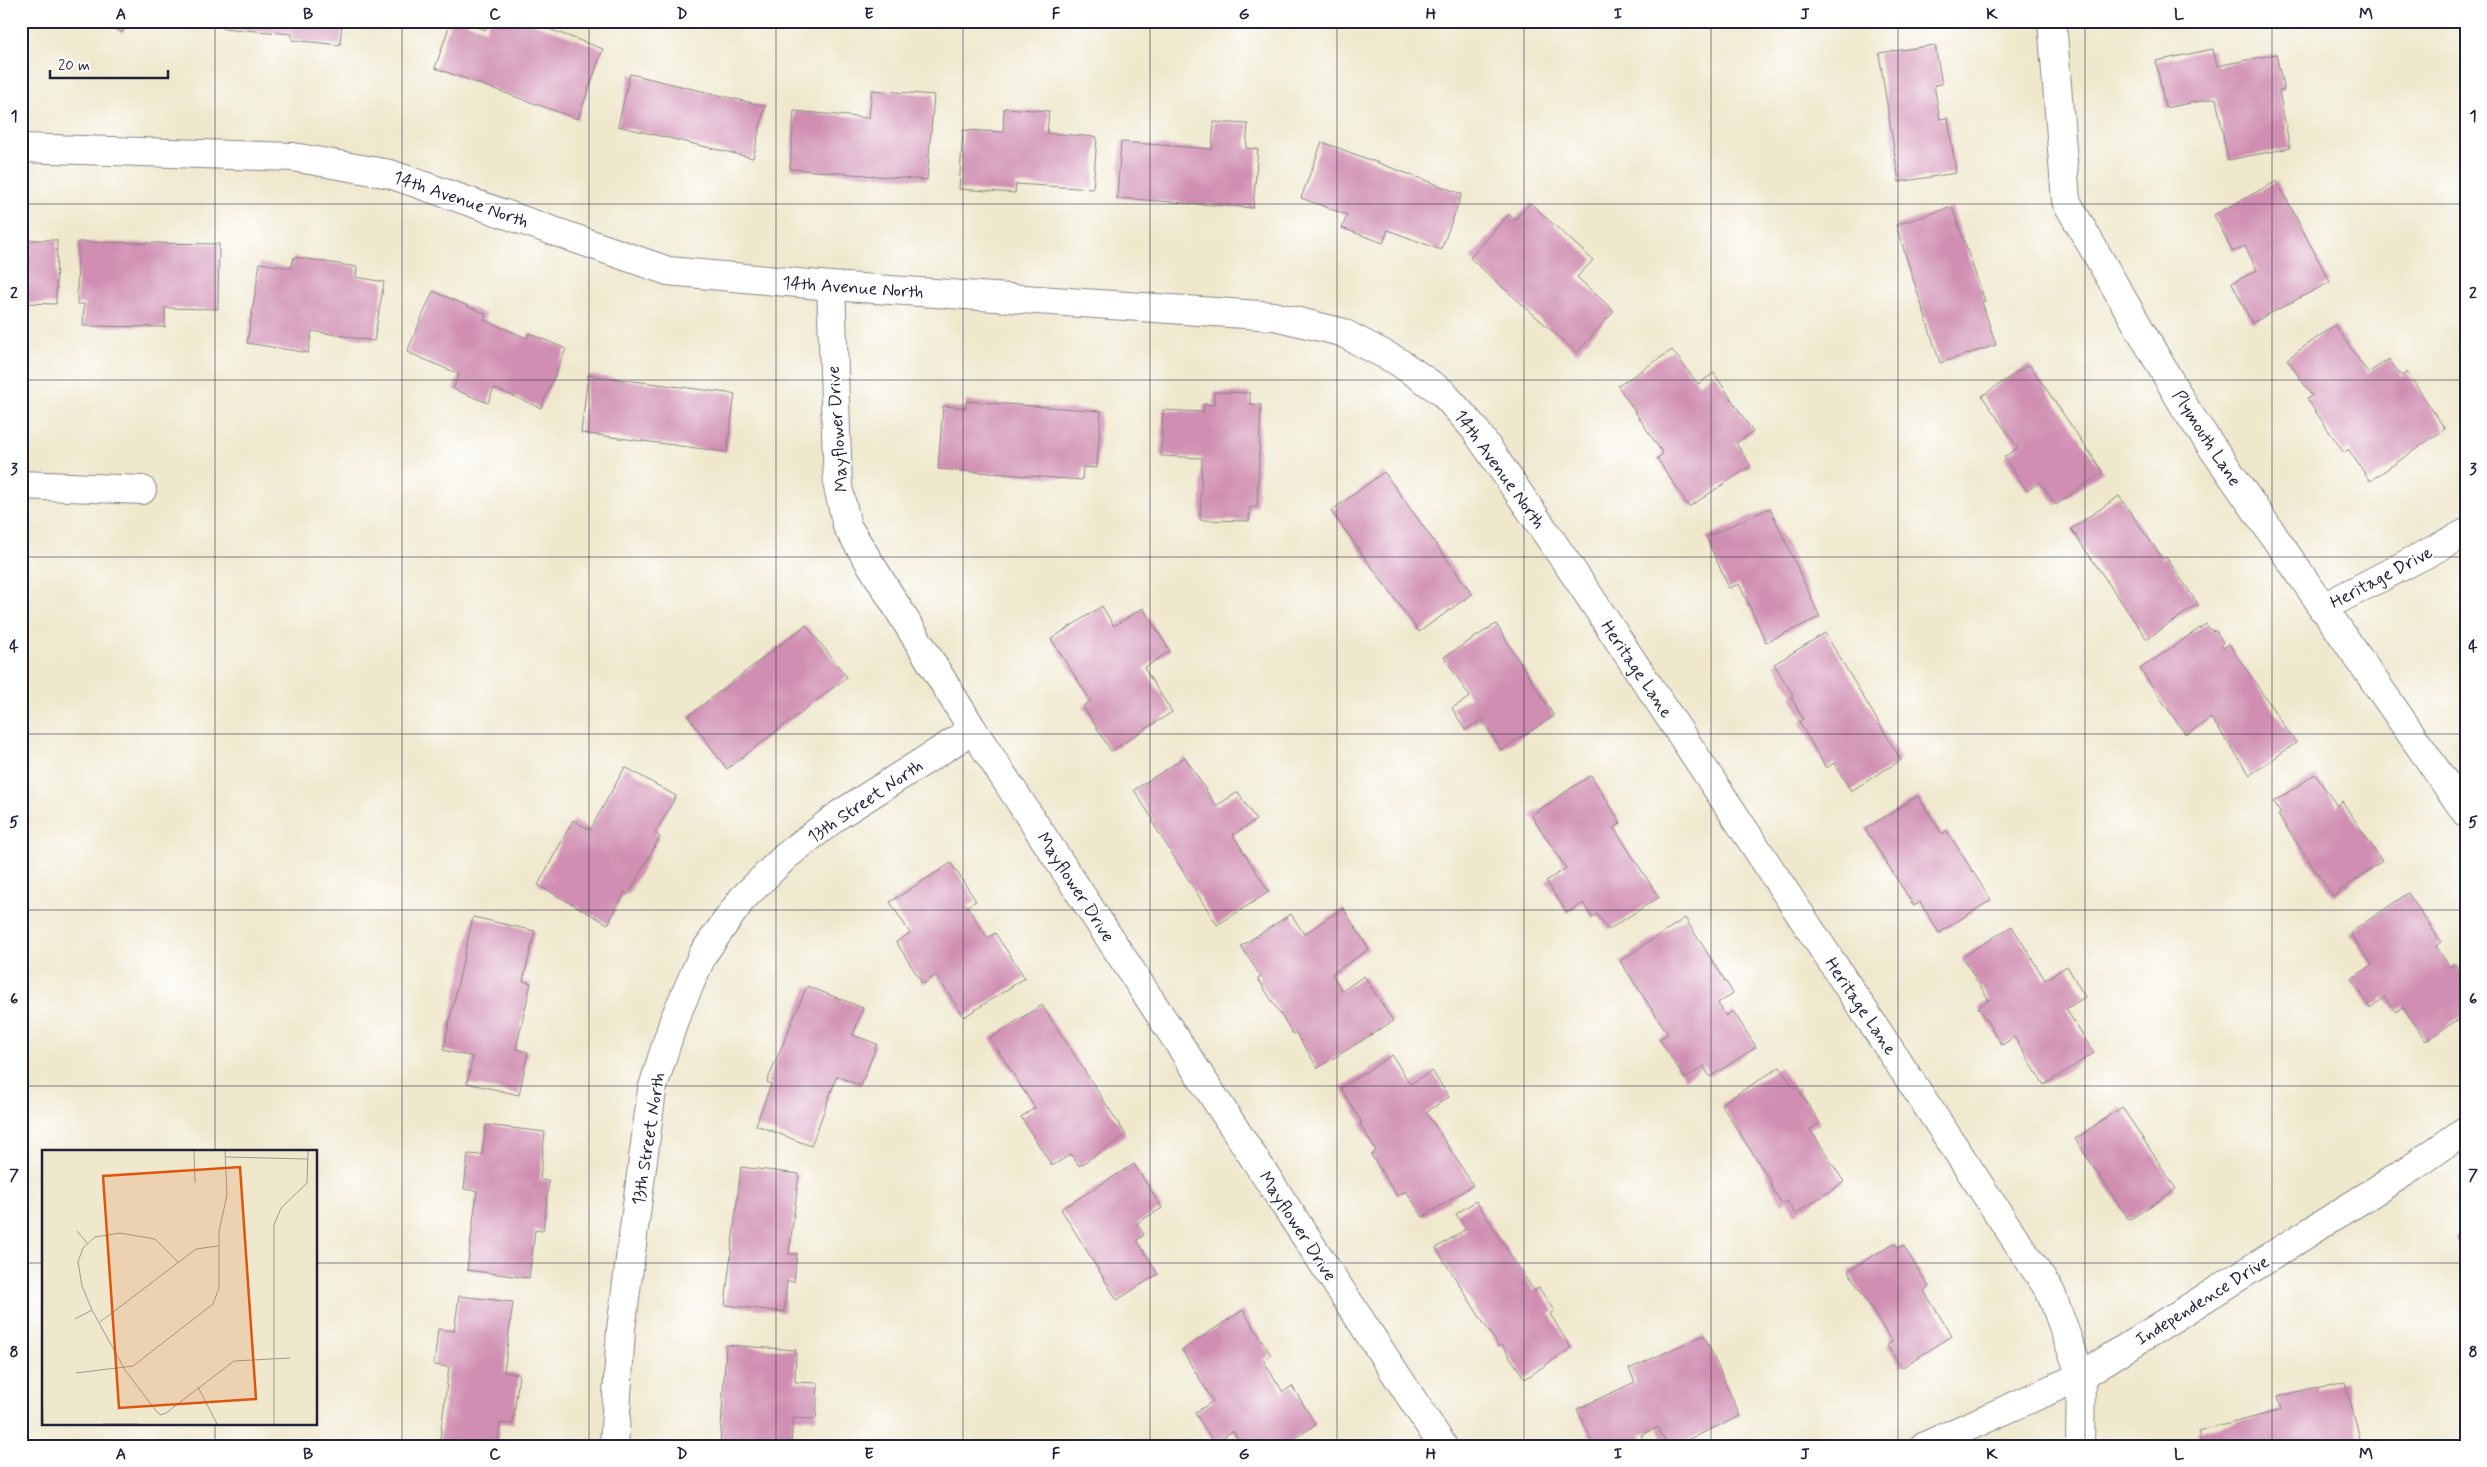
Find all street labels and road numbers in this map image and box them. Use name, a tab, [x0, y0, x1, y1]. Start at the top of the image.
street label: 14th Avenue North	[390, 166, 532, 234]
street label: 14th Avenue North	[781, 271, 924, 305]
street label: Mayflower Drive	[822, 365, 854, 493]
street label: Plymouth Lane	[2166, 386, 2246, 491]
street label: 14th Avenue North	[1448, 405, 1551, 534]
street label: Heritage Drive	[2326, 541, 2437, 615]
street label: Heritage Lane	[1595, 616, 1678, 723]
street label: 13th Street North	[803, 754, 928, 849]
street label: Mayflower Drive	[1031, 828, 1120, 947]
street label: Heritage Lane	[1819, 953, 1902, 1060]
street label: 13th Street North	[627, 1071, 671, 1207]
street label: Mayflower Drive	[1253, 1167, 1342, 1286]
street label: Independence Drive	[2131, 1250, 2274, 1352]

